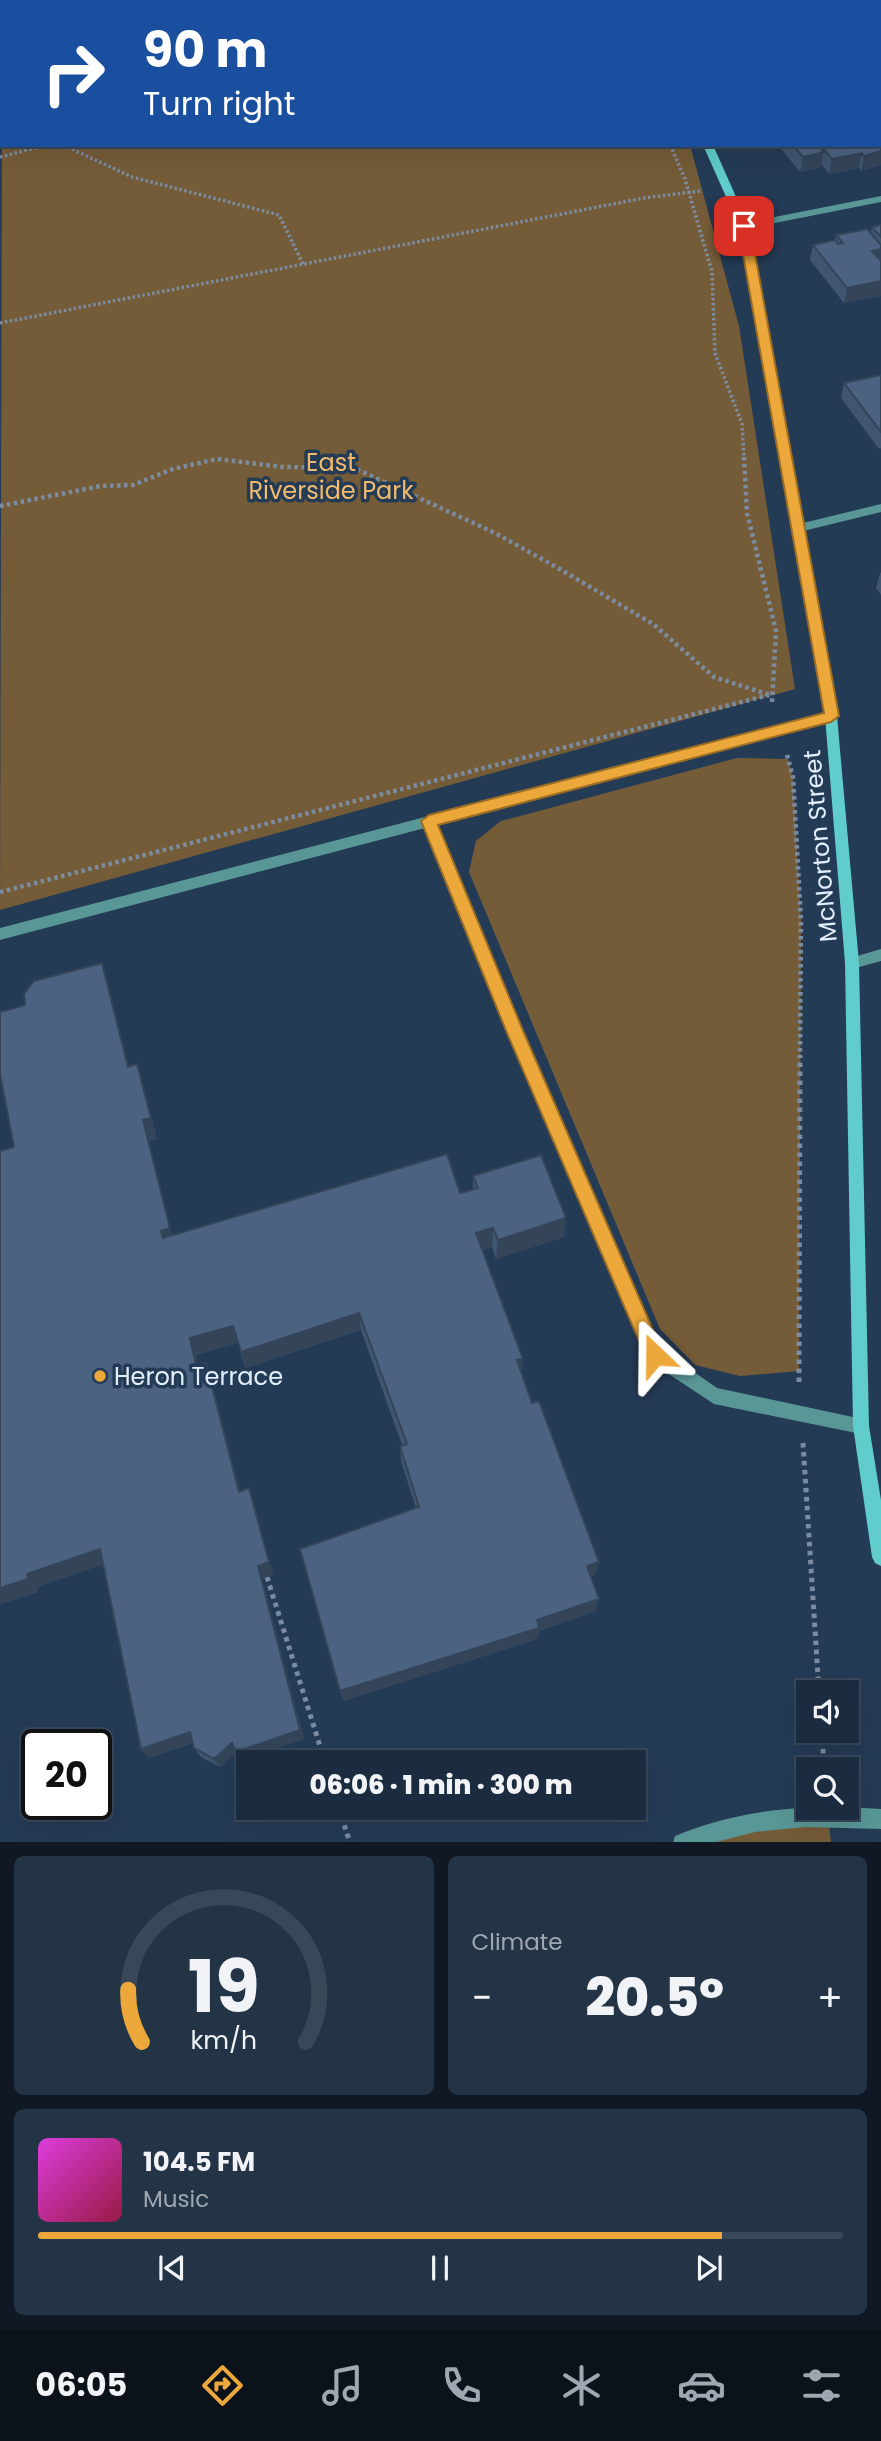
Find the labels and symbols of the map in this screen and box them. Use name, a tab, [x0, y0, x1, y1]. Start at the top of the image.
pin	[714, 196, 774, 256]
park label: East Riverside Park	[248, 446, 414, 507]
street label: McNorton Street	[795, 749, 845, 943]
position arrow	[618, 1318, 692, 1392]
place label: Heron Terrace	[114, 1360, 283, 1393]
marker: Heron Terrace	[92, 1368, 108, 1384]
speed limit sign: 20	[21, 1729, 112, 1820]

